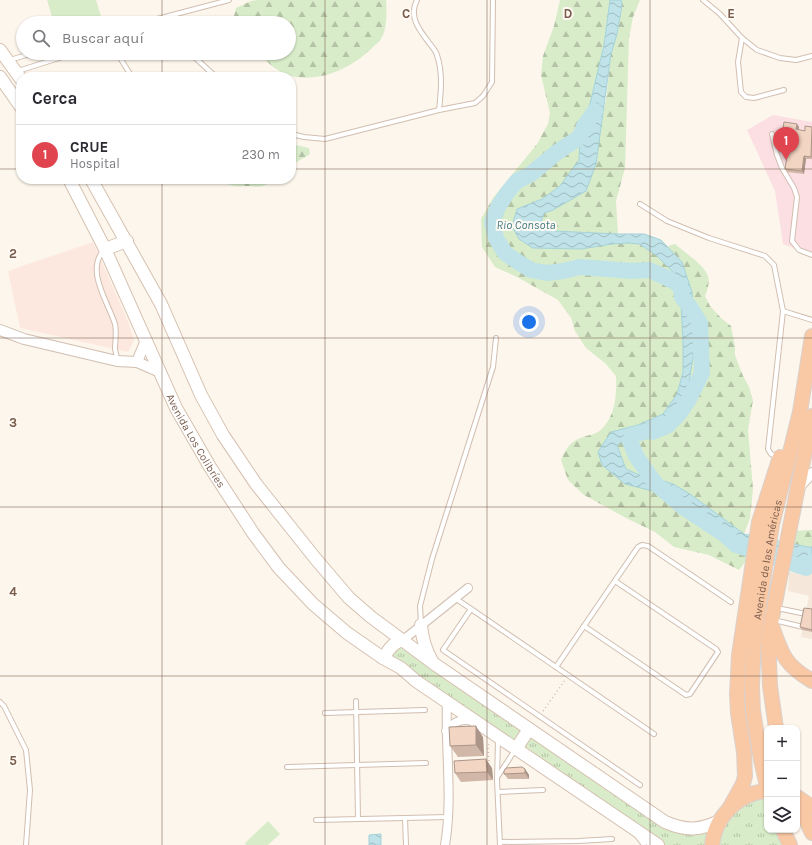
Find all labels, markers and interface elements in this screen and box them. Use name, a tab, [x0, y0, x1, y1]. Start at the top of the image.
text: C	[402, 6, 410, 21]
text: D	[564, 6, 573, 21]
text: E	[727, 6, 735, 21]
search box	[16, 16, 296, 60]
icon: search	[30, 27, 52, 49]
text: Buscar aquí	[62, 29, 144, 47]
text: Cerca	[32, 88, 77, 108]
pin: 1	[773, 127, 799, 160]
text: CRUE	[70, 138, 108, 156]
text: 1	[43, 147, 47, 162]
text: 230 m	[242, 147, 280, 162]
text: Hospital	[70, 156, 120, 171]
water label: Rio Consota	[496, 218, 556, 232]
text: 2	[9, 246, 17, 261]
your location	[519, 312, 539, 332]
street label: Avenida Los Colibríes	[164, 392, 228, 490]
text: 3	[9, 415, 17, 430]
street label: Avenida de las Américas	[750, 498, 785, 621]
text: 4	[9, 584, 17, 599]
map controls	[764, 725, 800, 833]
button: +	[764, 725, 800, 761]
text: 5	[9, 753, 17, 768]
button: −	[764, 761, 800, 797]
button: layers	[764, 797, 800, 833]

